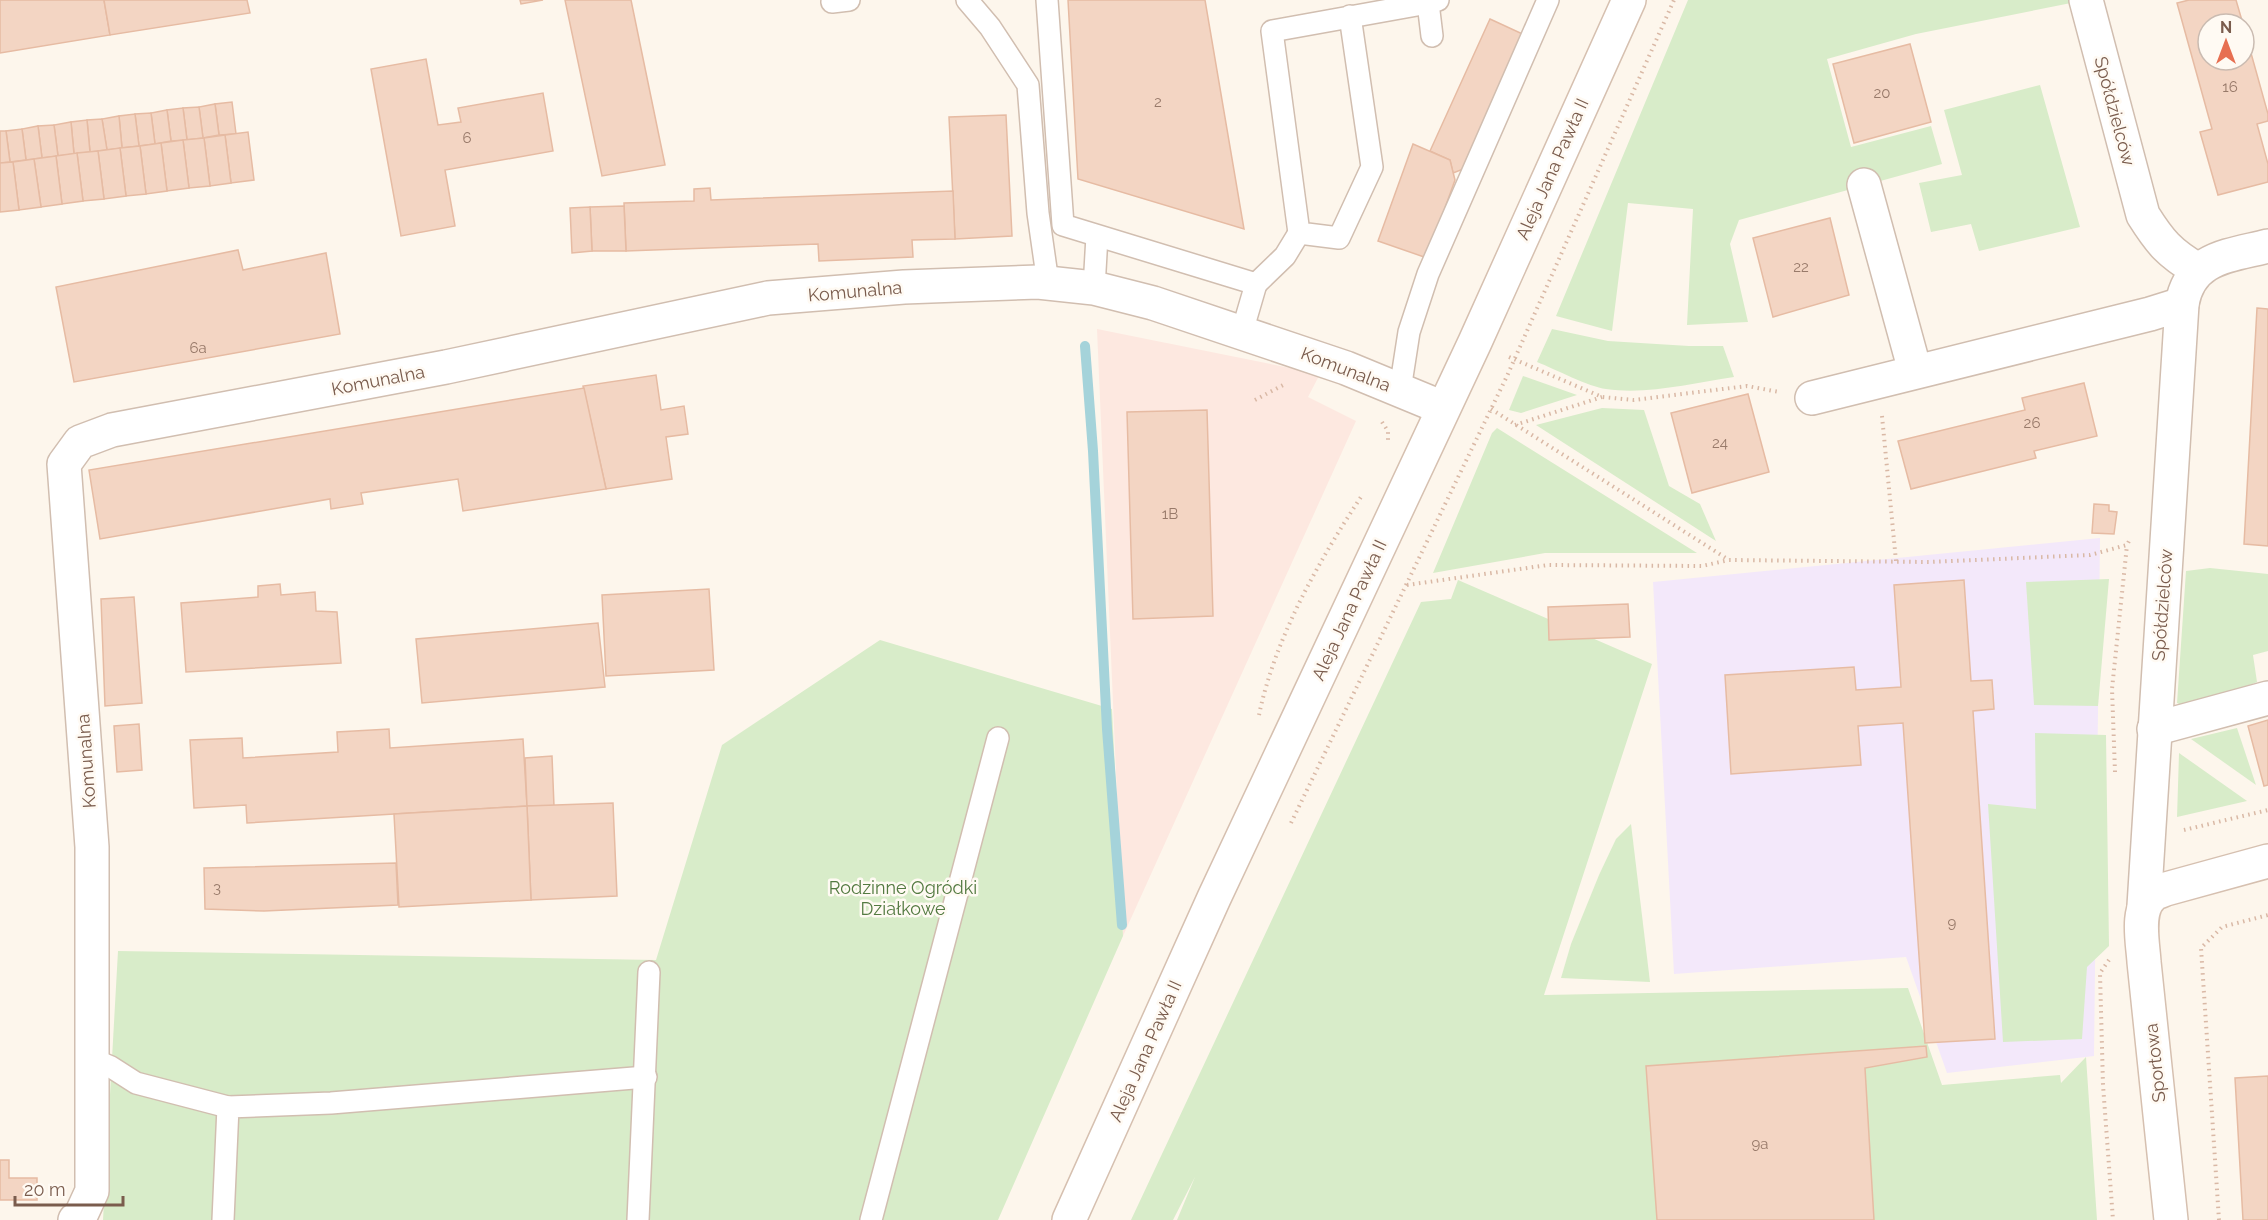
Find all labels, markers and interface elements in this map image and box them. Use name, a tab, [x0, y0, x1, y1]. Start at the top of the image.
north arrow	[2196, 12, 2256, 72]
text: N	[2220, 18, 2232, 37]
street label: Spółdzielców	[2090, 54, 2140, 168]
house number: 16	[2222, 78, 2238, 96]
house number: 20	[1874, 84, 1891, 102]
house number: 2	[1154, 93, 1162, 111]
street label: Aleja Jana Pawła II	[1511, 95, 1593, 243]
house number: 6	[462, 129, 472, 147]
house number: 22	[1793, 258, 1809, 276]
street label: Komunalna	[807, 276, 903, 306]
house number: 6a	[189, 339, 207, 357]
street label: Komunalna	[1298, 342, 1394, 396]
street label: Komunalna	[330, 361, 426, 399]
house number: 26	[2024, 414, 2040, 432]
house number: 24	[1712, 434, 1728, 452]
house number: 1B	[1162, 505, 1178, 523]
street label: Aleja Jana Pawła II	[1307, 536, 1391, 684]
street label: Spółdzielców	[2148, 548, 2176, 662]
street label: Komunalna	[72, 713, 100, 809]
park label: Rodzinne Ogródki Działkowe	[829, 877, 977, 919]
house number: 3	[213, 879, 221, 897]
house number: 9	[1948, 914, 1957, 932]
street label: Aleja Jana Pawła II	[1104, 977, 1186, 1125]
street label: Sportowa	[2140, 1022, 2170, 1104]
house number: 9a	[1752, 1135, 1768, 1153]
scale bar	[15, 1169, 123, 1207]
text: 20 m	[24, 1179, 66, 1200]

